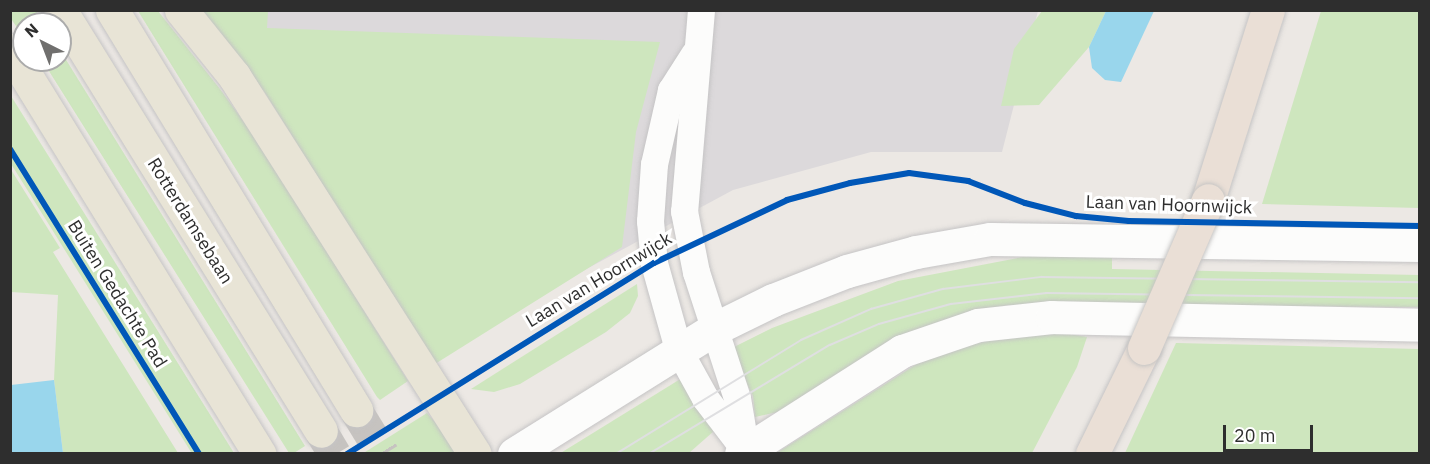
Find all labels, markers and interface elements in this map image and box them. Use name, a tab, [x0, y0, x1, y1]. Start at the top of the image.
north arrow	[12, 12, 72, 72]
text: N	[20, 19, 42, 41]
street label: Rotterdamsebaan	[143, 154, 237, 288]
street label: Laan van Hoornwijck	[1085, 191, 1253, 219]
street label: Buiten Gedachte Pad	[63, 216, 171, 372]
street label: Laan van Hoornwijck	[522, 228, 676, 332]
scale bar	[1226, 413, 1316, 451]
text: 20 m	[1234, 424, 1276, 447]

